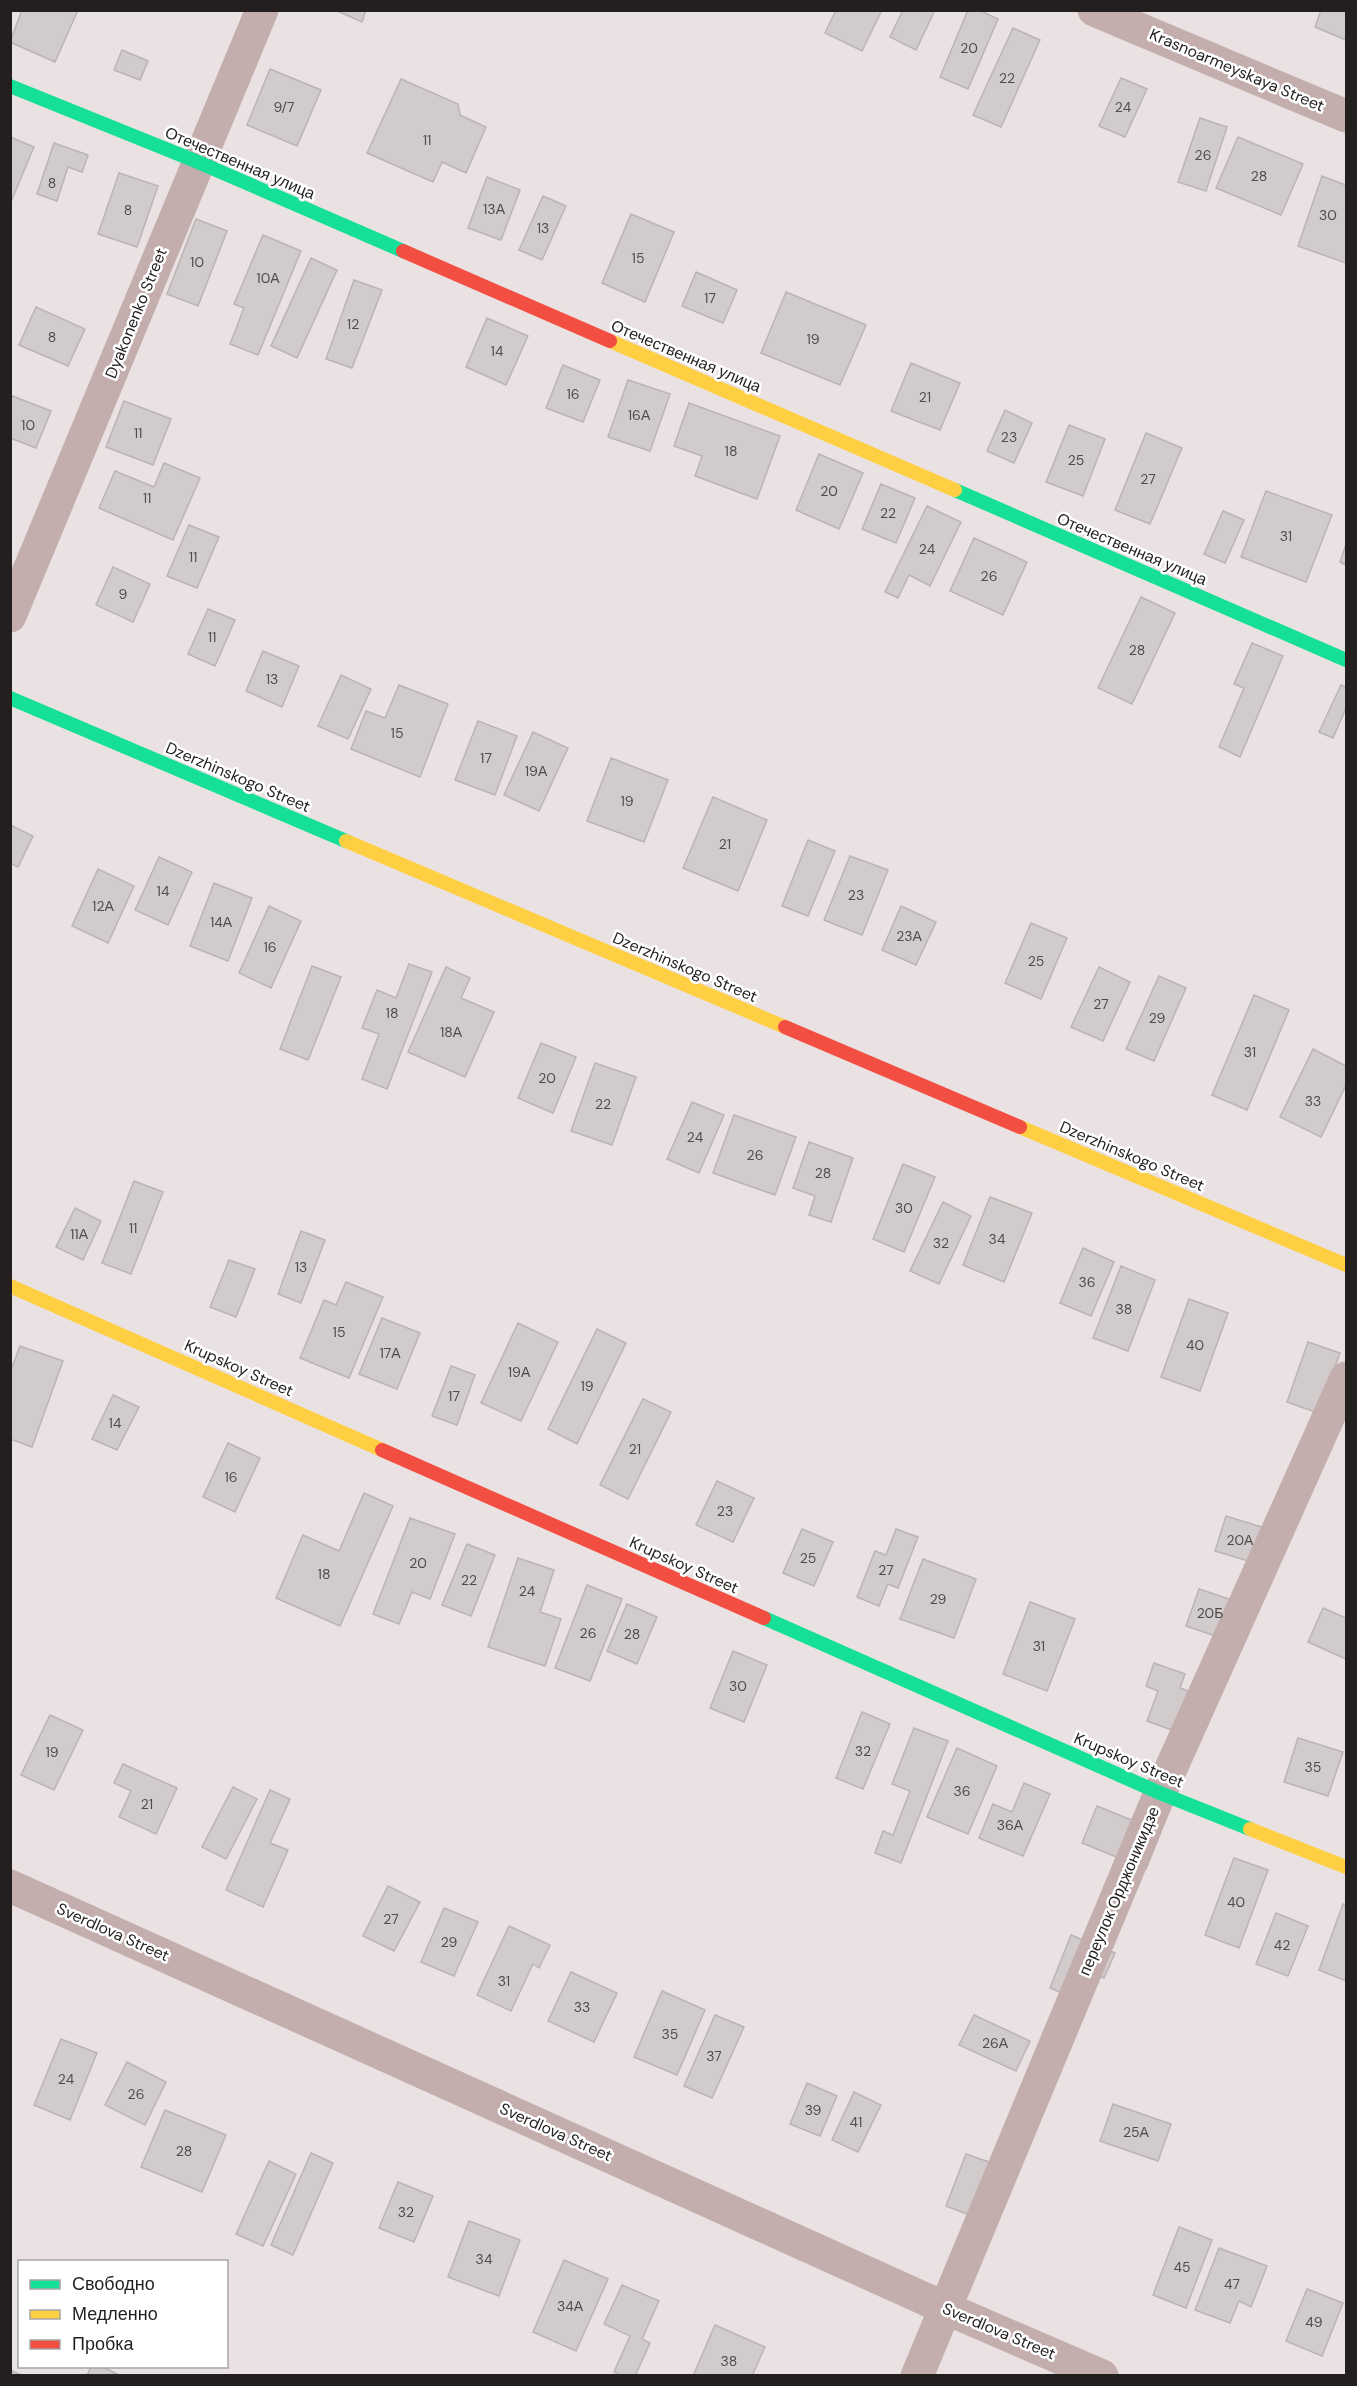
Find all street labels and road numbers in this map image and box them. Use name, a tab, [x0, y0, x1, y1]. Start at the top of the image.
street label: Krasnoarmeyskaya Street	[1146, 24, 1328, 116]
street label: Отечественная улица	[162, 122, 318, 204]
street label: Dyakonenko Street	[100, 245, 172, 381]
street label: Отечественная улица	[608, 315, 764, 397]
street label: Отечественная улица	[1054, 508, 1210, 590]
street label: Dzerzhinskogo Street	[162, 737, 314, 817]
street label: Dzerzhinskogo Street	[609, 927, 761, 1007]
street label: Dzerzhinskogo Street	[1056, 1116, 1208, 1196]
street label: Krupskoy Street	[181, 1335, 297, 1401]
street label: Krupskoy Street	[626, 1532, 742, 1598]
street label: Krupskoy Street	[1071, 1727, 1187, 1793]
street label: переулок Орджоникидзе	[1074, 1803, 1164, 1979]
street label: Sverdlova Street	[53, 1898, 173, 1966]
street label: Sverdlova Street	[496, 2098, 616, 2166]
street label: Sverdlova Street	[939, 2298, 1059, 2364]

